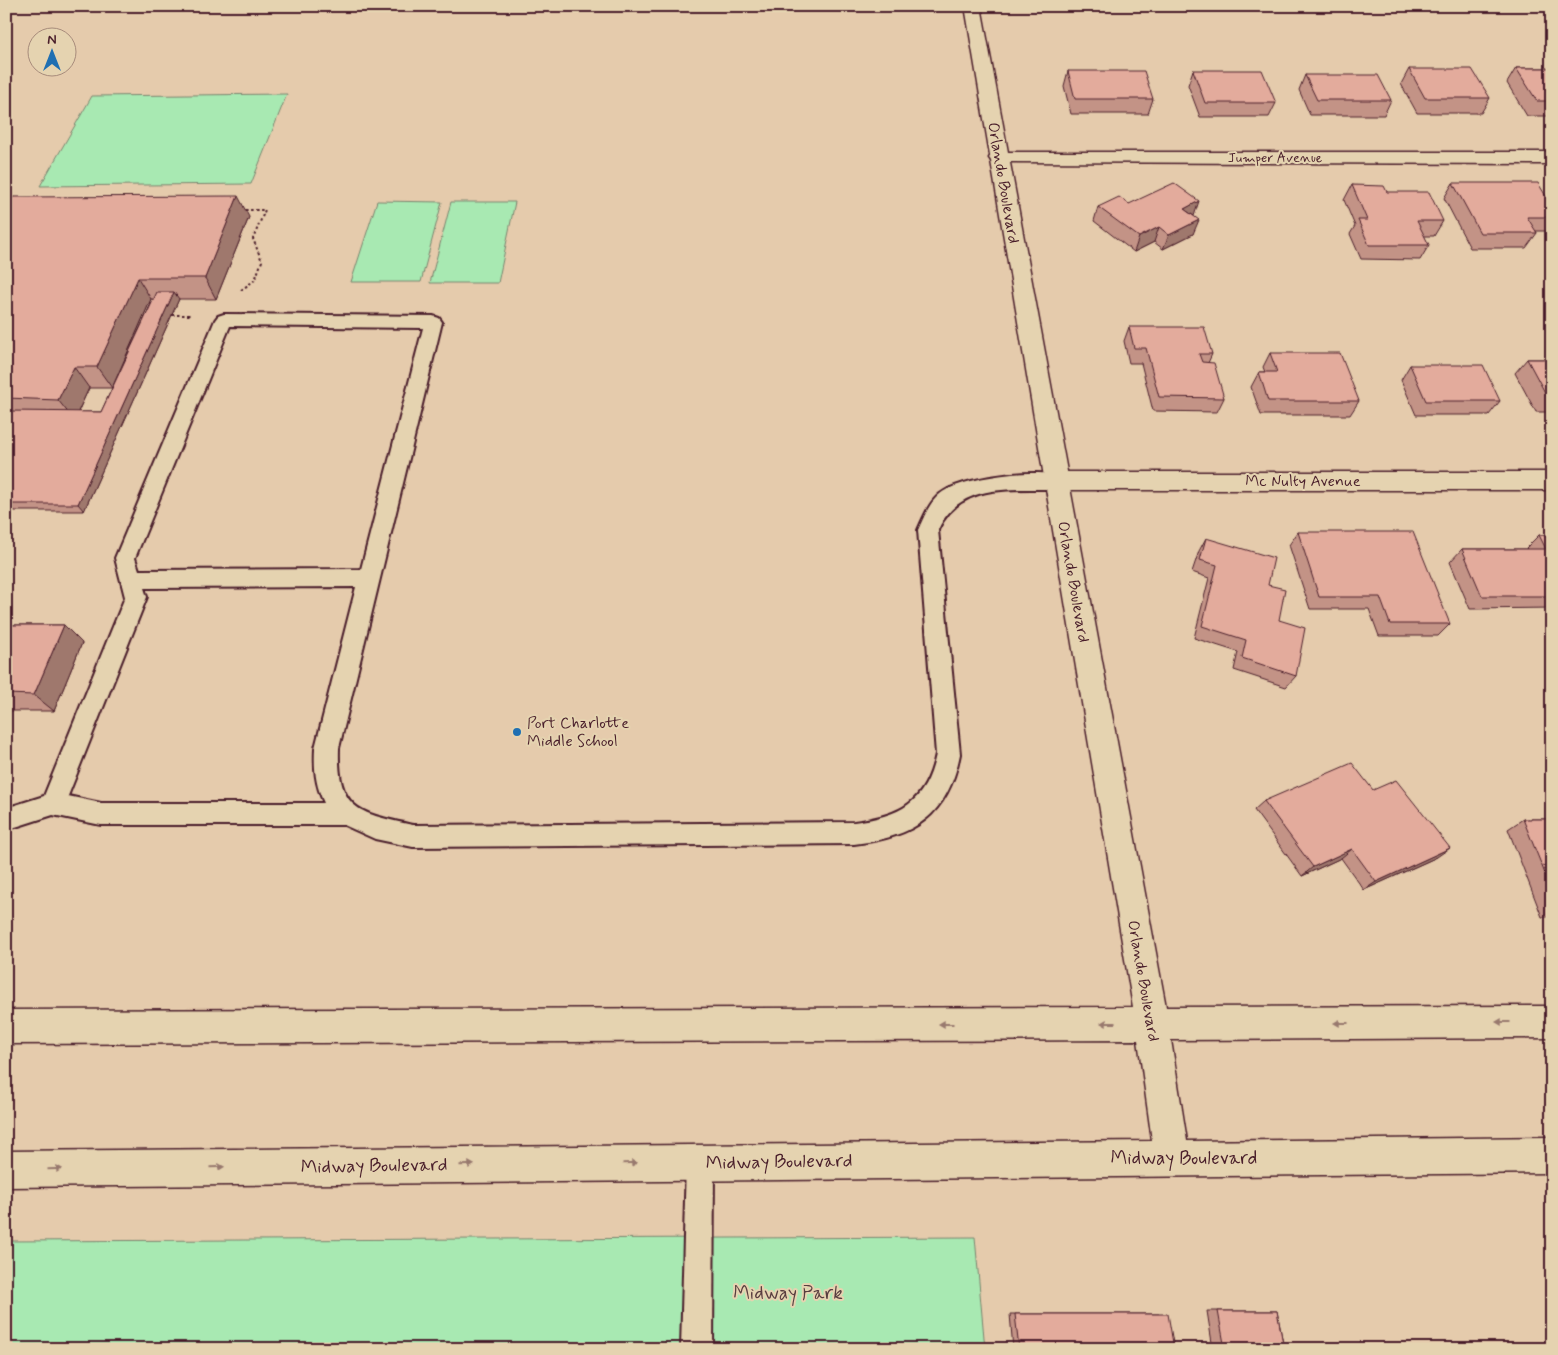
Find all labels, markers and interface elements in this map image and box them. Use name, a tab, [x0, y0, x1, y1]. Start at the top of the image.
north arrow	[28, 28, 78, 78]
text: N	[47, 31, 57, 49]
street label: Orlando Boulevard	[982, 121, 1024, 245]
street label: Jumper Avenue	[1228, 149, 1323, 167]
street label: Mc Nulty Avenue	[1245, 471, 1361, 492]
street label: Orlando Boulevard	[1052, 520, 1094, 644]
place label: Port Charlotte Middle School	[527, 713, 629, 752]
marker: Port Charlotte Middle School	[511, 726, 523, 738]
street label: Orlando Boulevard	[1122, 919, 1164, 1043]
one-way arrow	[1495, 1018, 1511, 1026]
one-way arrow	[1100, 1019, 1116, 1027]
one-way arrow	[1332, 1019, 1348, 1027]
one-way arrow	[937, 1020, 953, 1028]
street label: Midway Boulevard	[1111, 1146, 1257, 1172]
street label: Midway Boulevard	[705, 1148, 853, 1177]
street label: Midway Boulevard	[300, 1152, 448, 1181]
one-way arrow	[622, 1159, 638, 1167]
one-way arrow	[460, 1161, 476, 1169]
one-way arrow	[210, 1163, 226, 1171]
one-way arrow	[47, 1165, 63, 1173]
park label: Midway Park	[733, 1281, 843, 1307]

